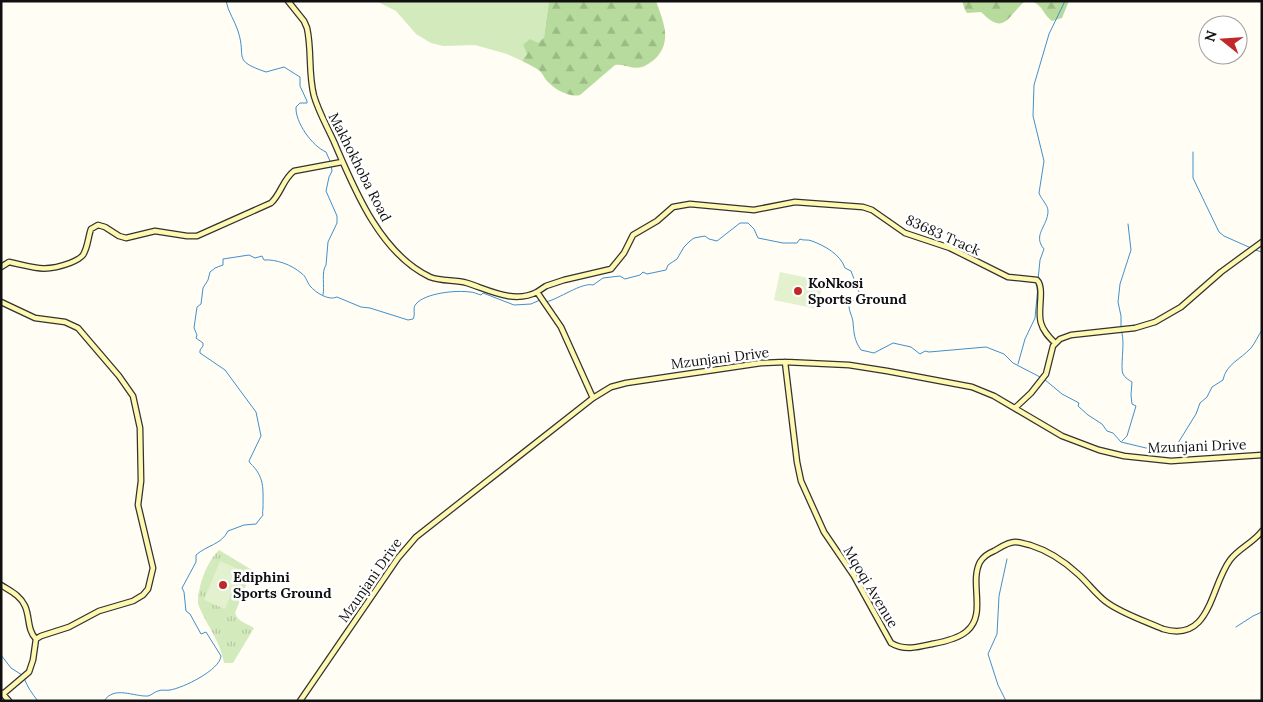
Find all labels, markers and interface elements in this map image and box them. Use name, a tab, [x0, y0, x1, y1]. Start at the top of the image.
north arrow	[1198, 15, 1248, 65]
text: N	[1200, 28, 1221, 44]
street label: Makhokhoba Road	[325, 110, 395, 224]
street label: 83683 Track	[903, 211, 984, 260]
place label: KoNkosi Sports Ground	[808, 274, 906, 308]
marker: KoNkosi Sports Ground	[792, 285, 804, 297]
street label: Mzunjani Drive	[670, 343, 771, 373]
street label: Mzunjani Drive	[1147, 435, 1247, 457]
street label: Mzunjani Drive	[334, 534, 406, 626]
street label: Mqoqi Avenue	[840, 543, 903, 631]
place label: Ediphini Sports Ground	[233, 568, 331, 602]
marker: Ediphini Sports Ground	[217, 579, 229, 591]

